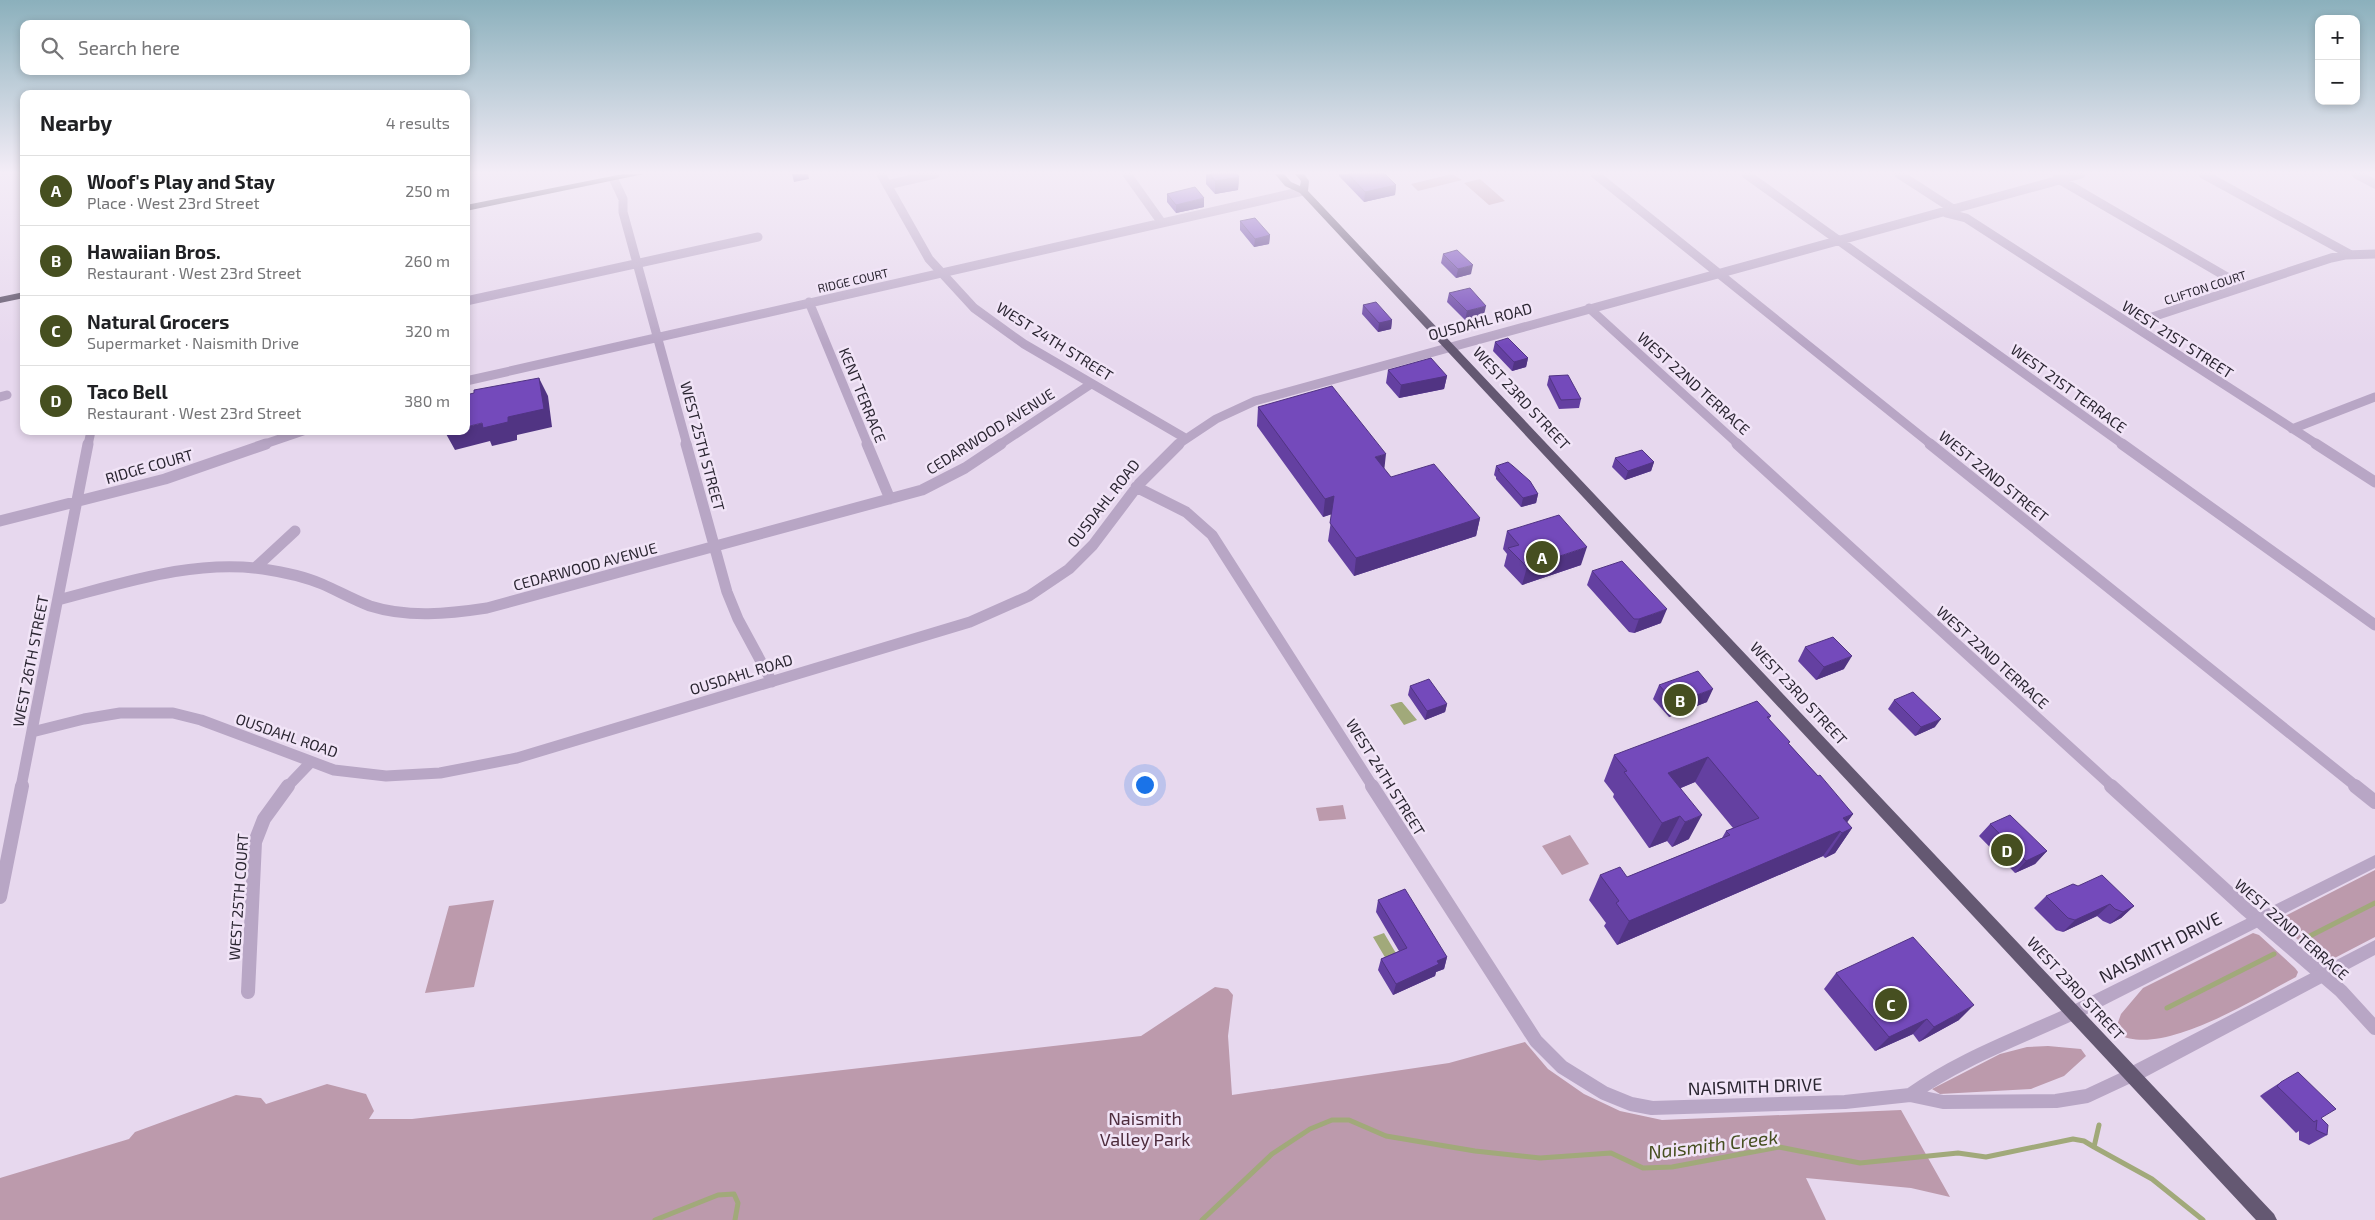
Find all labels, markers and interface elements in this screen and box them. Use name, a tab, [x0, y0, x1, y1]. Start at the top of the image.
map controls	[2315, 15, 2360, 105]
button: +	[2315, 15, 2360, 60]
search box	[20, 20, 470, 75]
icon: search	[38, 34, 66, 62]
text: Search here	[78, 36, 180, 59]
button: −	[2315, 60, 2360, 105]
text: Nearby	[40, 110, 112, 135]
text: 4 results	[386, 113, 450, 132]
text: Woof's Play and Stay	[87, 170, 275, 193]
text: A	[51, 181, 61, 200]
text: 250 m	[405, 181, 450, 200]
text: Place · West 23rd Street	[87, 193, 260, 212]
text: Hawaiian Bros.	[87, 240, 221, 263]
text: B	[51, 251, 61, 270]
text: 260 m	[405, 251, 450, 270]
text: Restaurant · West 23rd Street	[87, 263, 301, 282]
street label: RIDGE COURT	[816, 265, 890, 295]
street label: CLIFTON COURT	[2162, 267, 2248, 307]
street label: WEST 21ST STREET	[2119, 296, 2237, 382]
street label: WEST 24TH STREET	[993, 298, 1117, 384]
street label: OUSDAHL ROAD	[1426, 298, 1534, 344]
text: Natural Grocers	[87, 310, 229, 333]
text: C	[51, 321, 61, 340]
text: 320 m	[405, 321, 450, 340]
street label: WEST 22ND TERRACE	[1634, 328, 1754, 438]
text: Supermarket · Naismith Drive	[87, 333, 299, 352]
street label: WEST 21ST TERRACE	[2008, 340, 2130, 436]
street label: WEST 23RD STREET	[1470, 343, 1574, 453]
street label: KENT TERRACE	[836, 345, 890, 445]
street label: WEST 25TH STREET	[677, 379, 729, 513]
text: Taco Bell	[87, 380, 168, 403]
street label: CEDARWOOD AVENUE	[922, 384, 1058, 478]
text: D	[51, 391, 61, 410]
text: 380 m	[404, 391, 450, 410]
text: Restaurant · West 23rd Street	[87, 403, 301, 422]
street label: WEST 22ND STREET	[1936, 426, 2053, 526]
street label: RIDGE COURT	[103, 445, 195, 487]
street label: OUSDAHL ROAD	[1063, 455, 1143, 551]
street label: CEDARWOOD AVENUE	[511, 538, 659, 594]
pin: A	[1526, 538, 1558, 576]
street label: WEST 26TH STREET	[8, 593, 52, 728]
street label: WEST 22ND TERRACE	[1933, 602, 2053, 712]
street label: WEST 23RD STREET	[1747, 638, 1851, 748]
street label: OUSDAHL ROAD	[687, 650, 795, 698]
pin: B	[1664, 681, 1696, 719]
street label: OUSDAHL ROAD	[234, 709, 341, 761]
street label: WEST 24TH STREET	[1343, 715, 1429, 839]
your location	[1132, 772, 1158, 798]
pin: D	[1991, 831, 2023, 869]
street label: WEST 25TH COURT	[225, 832, 251, 961]
street label: WEST 22ND TERRACE	[2231, 875, 2353, 983]
street label: NAISMITH DRIVE	[2095, 907, 2225, 987]
street label: WEST 23RD STREET	[2024, 933, 2128, 1043]
pin: C	[1875, 985, 1907, 1023]
street label: NAISMITH DRIVE	[1687, 1073, 1823, 1099]
park label: Naismith Valley Park	[1100, 1107, 1190, 1150]
water label: Naismith Creek	[1647, 1125, 1779, 1163]

